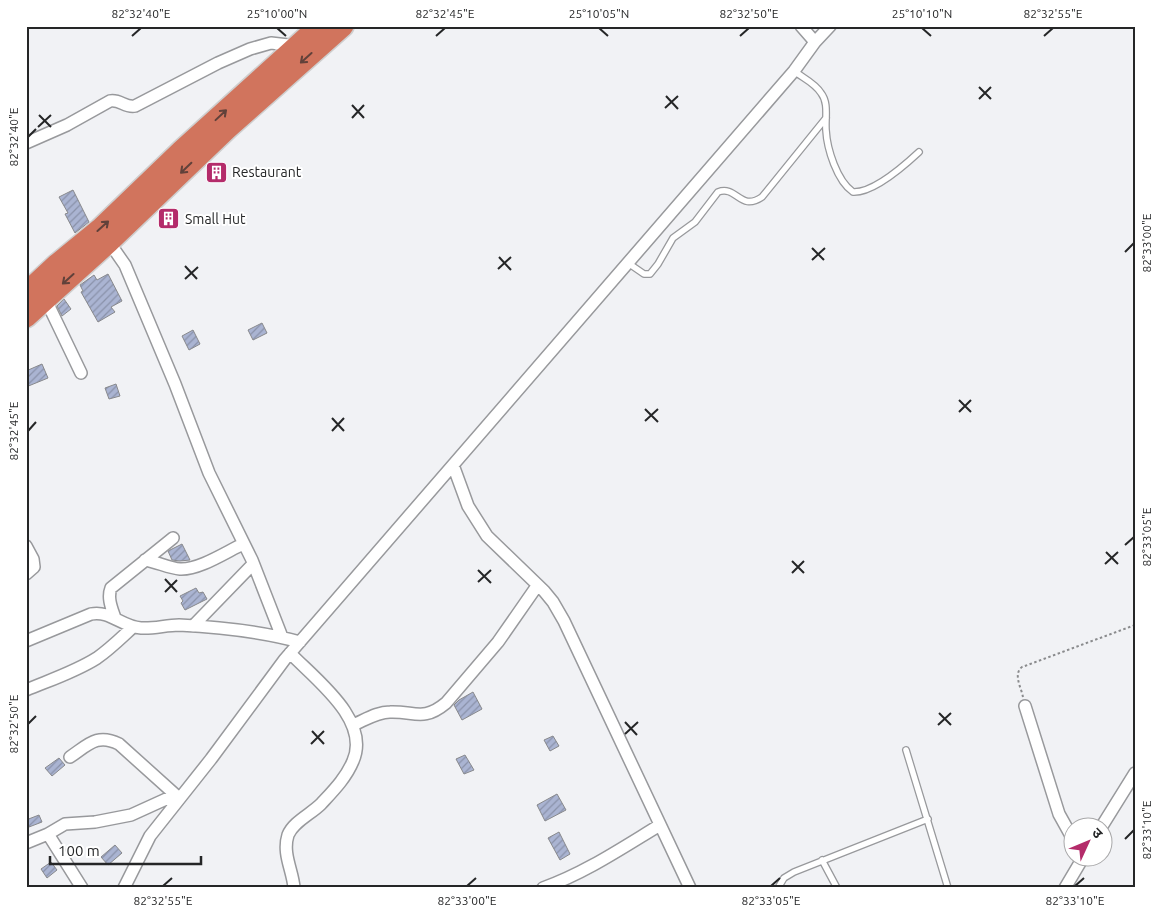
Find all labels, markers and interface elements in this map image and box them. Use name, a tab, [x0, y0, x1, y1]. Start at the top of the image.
text: 82°32'40"E	[112, 7, 171, 20]
text: 25°10'00"N	[247, 7, 307, 20]
text: 82°32'45"E	[416, 7, 475, 20]
text: 25°10'05"N	[569, 7, 629, 20]
text: 82°32'50"E	[720, 7, 779, 20]
text: 25°10'10"N	[892, 7, 952, 20]
text: 82°32'55"E	[1024, 7, 1083, 20]
one-way arrow	[299, 52, 312, 64]
text: 82°32'40"E	[7, 107, 20, 166]
one-way arrow	[214, 109, 227, 121]
building icon: Restaurant	[204, 160, 228, 184]
one-way arrow	[180, 162, 192, 174]
place label: Restaurant	[232, 164, 302, 180]
building icon: Small Hut	[157, 207, 181, 231]
place label: Small Hut	[185, 211, 246, 227]
text: 82°33'00"E	[1140, 213, 1153, 272]
one-way arrow	[96, 220, 109, 232]
one-way arrow	[61, 273, 74, 285]
text: 82°32'45"E	[7, 401, 20, 460]
text: 82°33'05"E	[1140, 507, 1153, 566]
text: 82°32'50"E	[7, 694, 20, 753]
text: 82°33'10"E	[1140, 800, 1153, 859]
north arrow	[1064, 816, 1114, 866]
text: उ	[1089, 824, 1107, 842]
scale bar	[50, 834, 201, 866]
text: 100 m	[58, 842, 100, 859]
text: 82°32'55"E	[134, 894, 193, 907]
text: 82°33'00"E	[438, 894, 497, 907]
text: 82°33'05"E	[742, 894, 801, 907]
text: 82°33'10"E	[1046, 894, 1105, 907]

